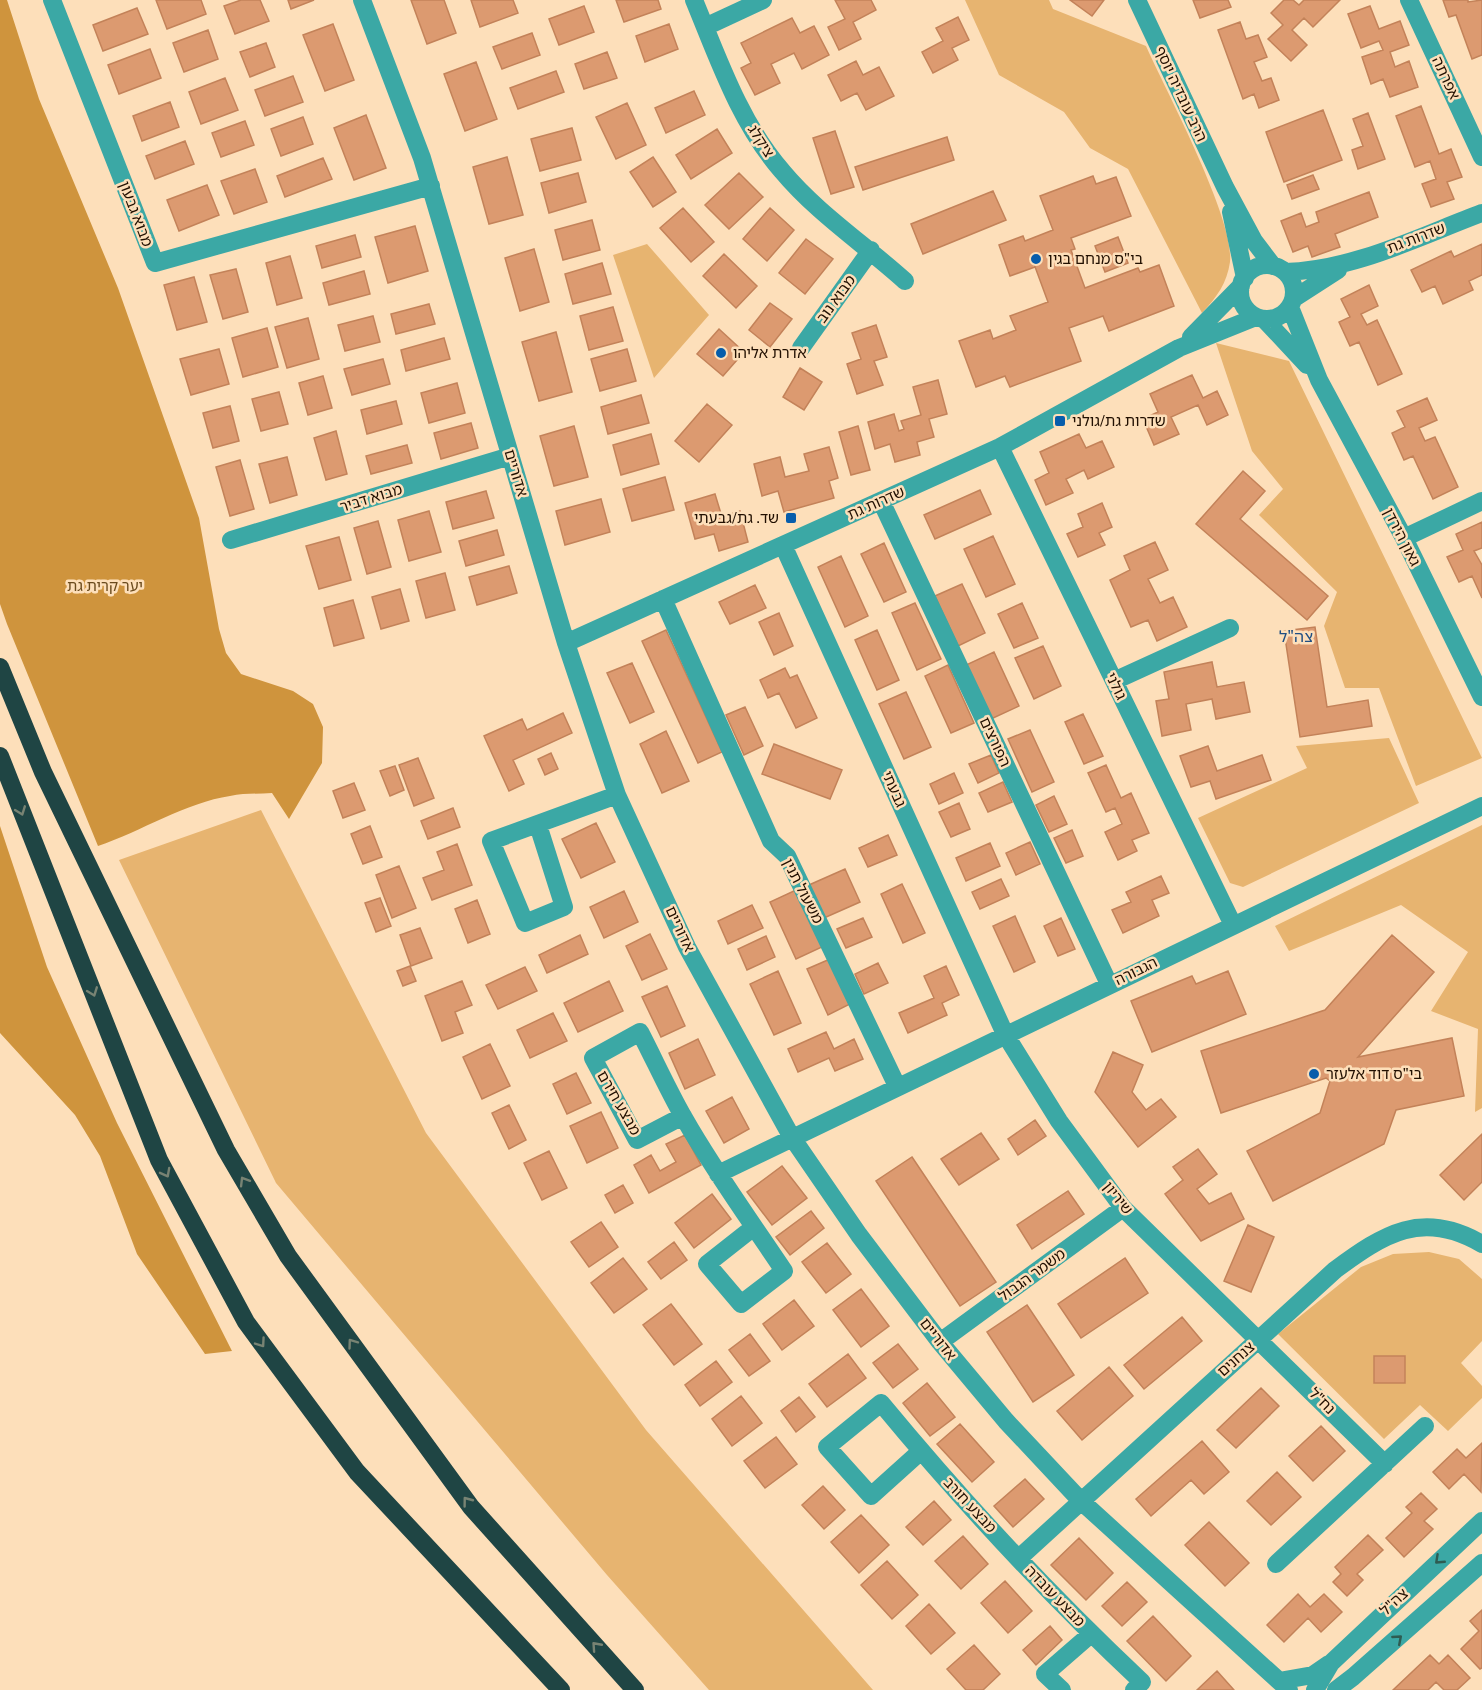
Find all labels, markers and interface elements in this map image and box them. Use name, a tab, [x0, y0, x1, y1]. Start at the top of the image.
street label: הרב עובדיה יוסף	[1152, 43, 1211, 144]
street label: אפרתה	[1429, 54, 1464, 102]
street label: ציקלג	[745, 121, 778, 160]
street label: מבוא גבעון	[116, 179, 157, 249]
street label: שדרות גת	[1384, 219, 1447, 256]
place label: בי"ס מנחם בגין	[1048, 250, 1144, 267]
marker: בי"ס מנחם בגין	[1029, 252, 1043, 266]
street label: מבוא נוב	[813, 271, 859, 326]
place label: אדרת אליהו	[733, 344, 807, 361]
marker: אדרת אליהו	[714, 346, 728, 360]
place label: שדרות גת/גולני	[1072, 412, 1166, 429]
marker: שדרות גת/גולני	[1053, 414, 1067, 428]
street label: אדוריים	[501, 447, 532, 499]
street label: מבוא דביר	[338, 480, 404, 515]
street label: שדרות גת	[845, 482, 907, 523]
street label: גאון הירדן	[1381, 505, 1424, 569]
place label: שד. גת/גבעתי	[694, 509, 779, 526]
marker: שד. גת/גבעתי	[784, 511, 798, 525]
park label: יער קרית גת	[67, 577, 143, 594]
district label: צה"ל	[1279, 627, 1313, 646]
street label: גולני	[1103, 670, 1130, 702]
street label: הפורצים	[977, 714, 1014, 769]
street label: גבעתי	[879, 768, 910, 810]
one-way arrow	[14, 805, 27, 816]
street label: משעול תנין	[780, 855, 827, 926]
street label: אדוריים	[663, 903, 698, 954]
street label: הגבורה	[1112, 953, 1160, 988]
one-way arrow	[86, 986, 98, 997]
place label: בי"ס דוד אלעזר	[1326, 1065, 1422, 1082]
marker: בי"ס דוד אלעזר	[1307, 1067, 1321, 1081]
street label: מבצע חירם	[594, 1068, 645, 1138]
one-way arrow	[159, 1167, 170, 1177]
one-way arrow	[240, 1177, 251, 1187]
street label: שיריון	[1100, 1178, 1137, 1217]
street label: משמר הגבול	[995, 1245, 1068, 1304]
street label: אדוריים	[917, 1314, 960, 1363]
one-way arrow	[254, 1336, 265, 1347]
street label: צנחנים	[1214, 1338, 1258, 1380]
one-way arrow	[348, 1339, 359, 1350]
street label: נח"ל	[1306, 1384, 1339, 1417]
street label: מבצע חורב	[940, 1473, 1000, 1536]
one-way arrow	[463, 1496, 474, 1507]
one-way arrow	[1435, 1553, 1446, 1564]
street label: מבצע עובדה	[1022, 1562, 1089, 1630]
street label: צה"ל	[1376, 1585, 1411, 1619]
one-way arrow	[1391, 1635, 1401, 1646]
one-way arrow	[592, 1643, 603, 1653]

